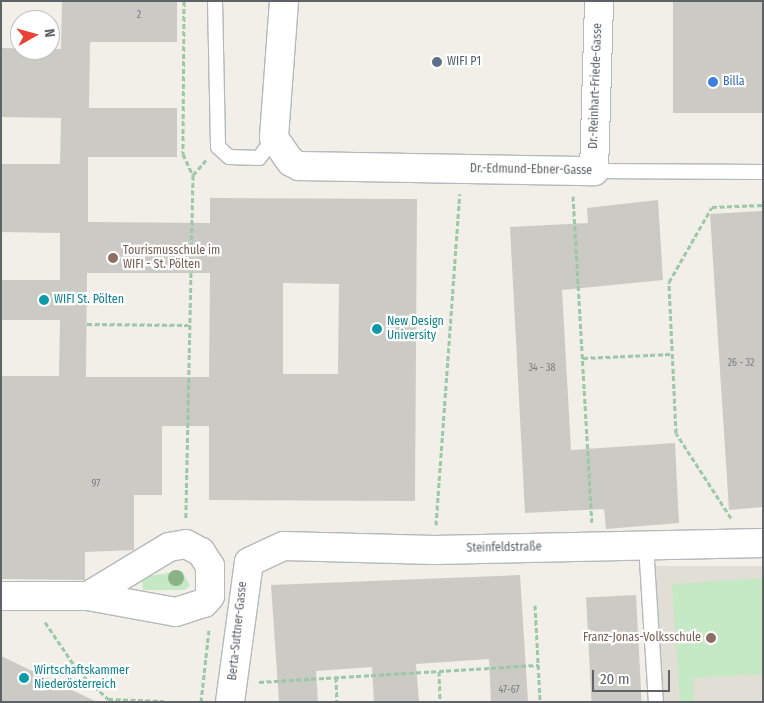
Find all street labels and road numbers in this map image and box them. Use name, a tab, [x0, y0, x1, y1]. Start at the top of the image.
street label: Dr.-Reinhart-Friede-Gasse	[587, 23, 605, 149]
street label: Dr.-Edmund-Ebner-Gasse	[470, 162, 592, 178]
street label: Steinfeldstraße	[466, 540, 542, 556]
street label: Berta-Suttner-Gasse	[226, 581, 250, 681]

